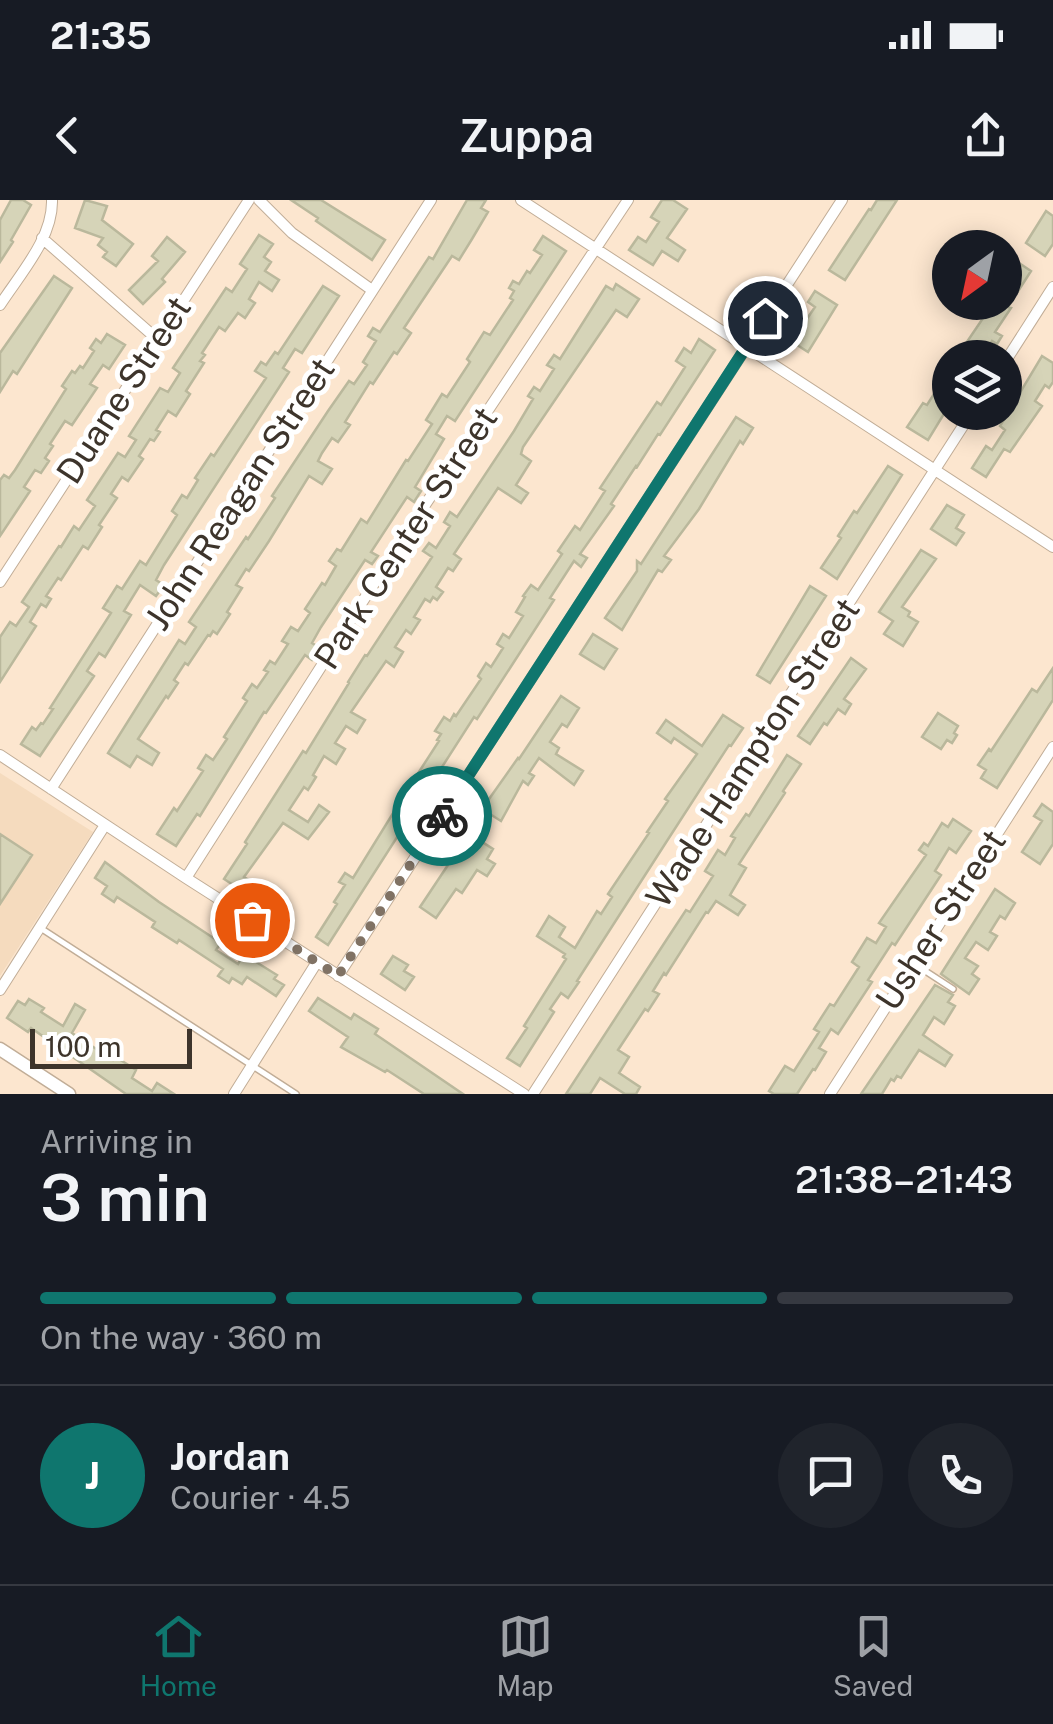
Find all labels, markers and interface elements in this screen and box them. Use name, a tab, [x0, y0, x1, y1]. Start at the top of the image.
text: 21:35	[50, 13, 152, 58]
icon: back	[40, 108, 95, 163]
icon: share	[958, 108, 1013, 163]
text: Zuppa	[459, 109, 594, 162]
north arrow	[932, 230, 1022, 320]
map controls	[932, 230, 1022, 430]
pin	[723, 276, 808, 361]
street label: Duane Street	[48, 289, 199, 491]
icon: home	[738, 291, 793, 346]
button: layers	[932, 340, 1022, 430]
street label: John Reagan Street	[136, 350, 343, 637]
street label: Park Center Street	[306, 399, 506, 676]
street label: Wade Hampton Street	[637, 590, 868, 915]
courier	[392, 766, 492, 866]
icon: bike	[415, 789, 470, 844]
street label: Usher Street	[867, 822, 1014, 1018]
pin	[210, 878, 295, 963]
icon: bag	[225, 893, 280, 948]
scale bar	[30, 1024, 192, 1068]
text: 100 m	[45, 1030, 122, 1063]
text: Arriving in	[40, 1123, 193, 1160]
text: 21:38–21:43	[795, 1157, 1013, 1202]
text: 3 min	[40, 1159, 210, 1236]
text: On the way · 360 m	[40, 1319, 322, 1356]
button: chat	[778, 1423, 883, 1528]
button: phone	[908, 1423, 1013, 1528]
text: Jordan	[170, 1434, 290, 1479]
text: J	[85, 1453, 100, 1498]
text: Courier · 4.5	[170, 1479, 350, 1516]
tab: Home	[140, 1609, 217, 1702]
tab: Map	[497, 1609, 553, 1702]
tab: Saved	[833, 1609, 913, 1702]

